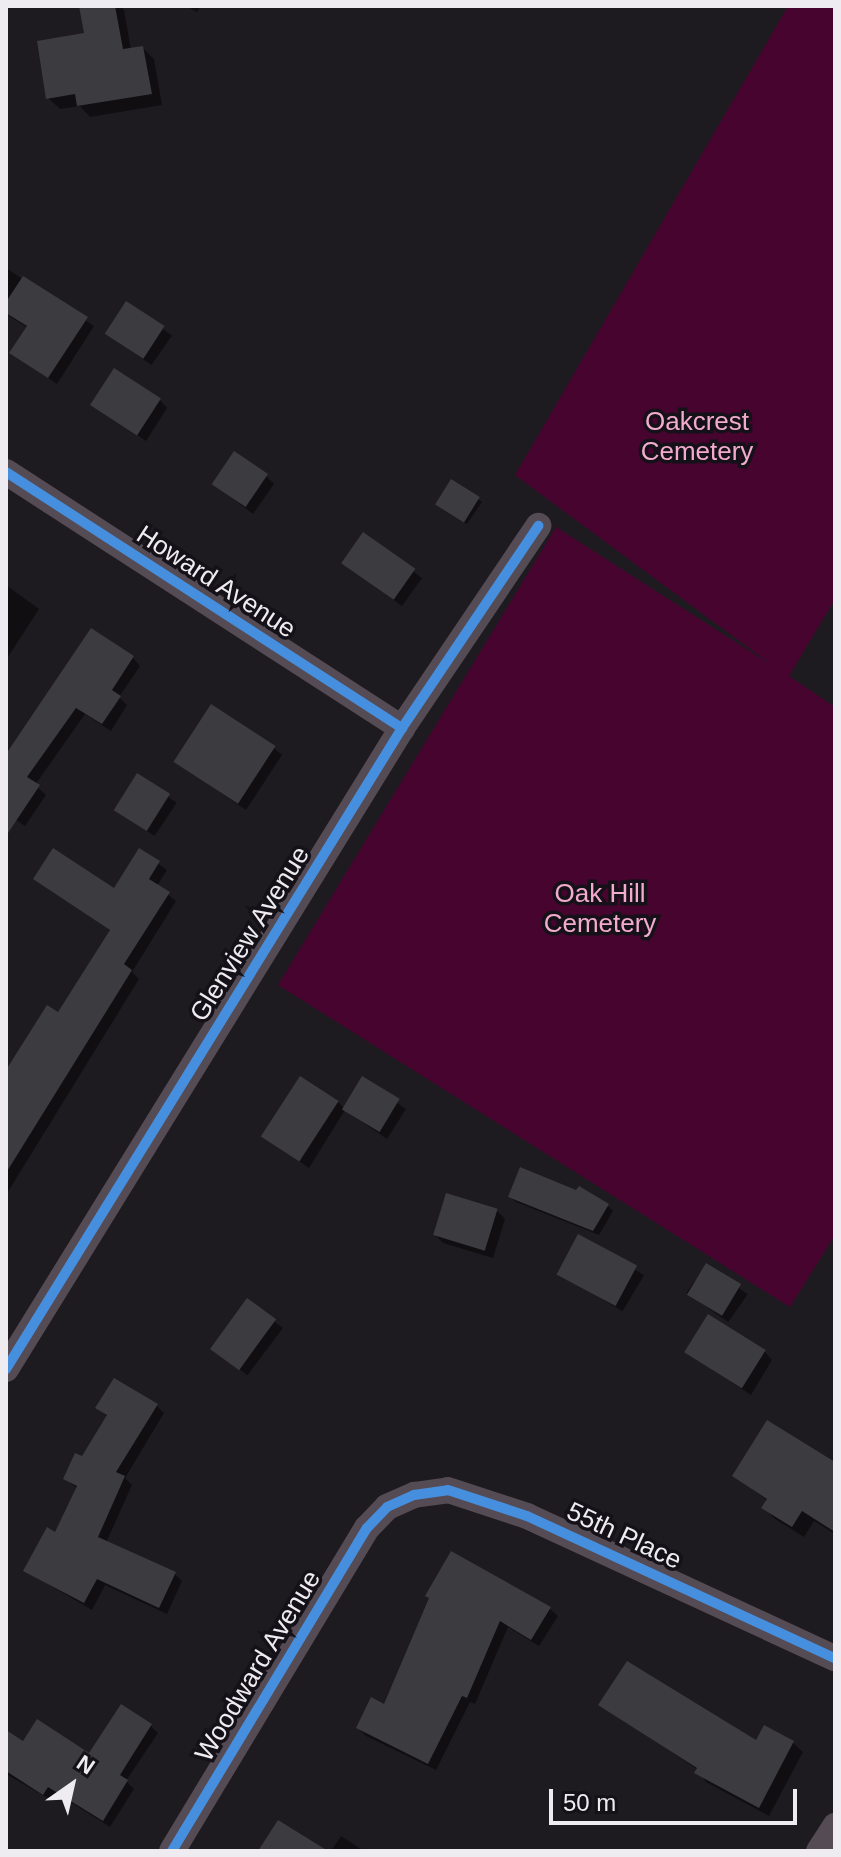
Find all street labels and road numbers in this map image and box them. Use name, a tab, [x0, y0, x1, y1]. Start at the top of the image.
street label: Howard Avenue	[130, 519, 302, 645]
street label: Glenview Avenue	[183, 840, 317, 1028]
street label: 55th Place	[562, 1496, 686, 1576]
street label: Woodward Avenue	[188, 1564, 328, 1768]

